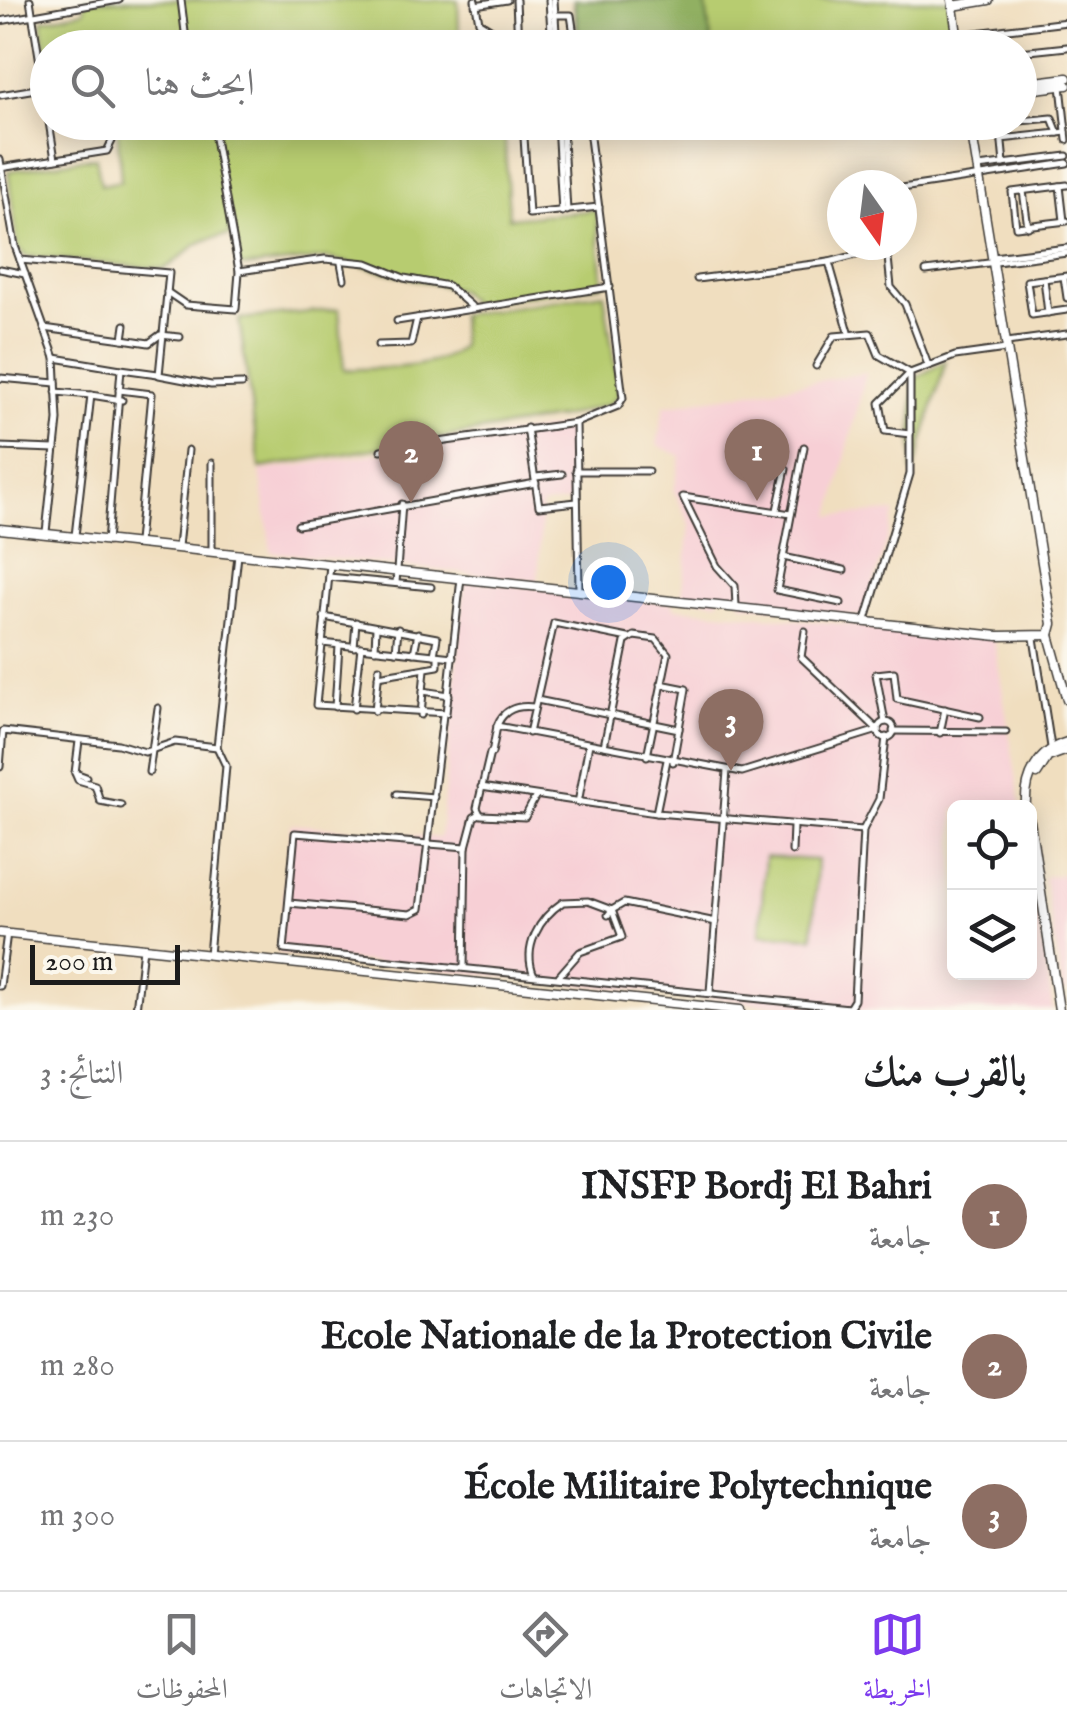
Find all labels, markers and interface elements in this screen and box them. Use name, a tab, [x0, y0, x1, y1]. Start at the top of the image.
search box	[30, 30, 1037, 140]
icon: search	[65, 58, 120, 113]
text: ابحث هنا	[145, 61, 255, 109]
north arrow	[827, 170, 917, 260]
pin: 1	[724, 418, 790, 501]
pin: 2	[378, 420, 444, 503]
your location	[583, 557, 634, 608]
pin: 3	[698, 688, 764, 771]
map controls	[947, 800, 1037, 980]
button: locate	[947, 800, 1037, 890]
button: layers	[947, 890, 1037, 980]
scale bar	[30, 940, 180, 984]
text: 200 m	[45, 945, 113, 980]
text: بالقرب منك	[863, 1047, 1027, 1100]
text: النتائج: 3	[40, 1054, 124, 1095]
text: INSFP Bordj El Bahri	[581, 1164, 932, 1212]
text: 230 m	[40, 1196, 114, 1237]
text: 1	[989, 1196, 1000, 1237]
text: جامعة	[869, 1219, 932, 1260]
text: Ecole Nationale de la Protection Civile	[321, 1314, 932, 1362]
text: 280 m	[40, 1346, 115, 1387]
text: 2	[987, 1346, 1002, 1387]
text: جامعة	[869, 1369, 932, 1410]
text: École Militaire Polytechnique	[464, 1464, 932, 1512]
text: 300 m	[40, 1496, 115, 1537]
text: 3	[989, 1496, 1000, 1537]
text: جامعة	[869, 1519, 932, 1560]
tab: المحفوظات	[136, 1607, 228, 1716]
tab: الاتجاهات	[499, 1607, 592, 1716]
tab: الخريطة	[863, 1607, 931, 1716]

